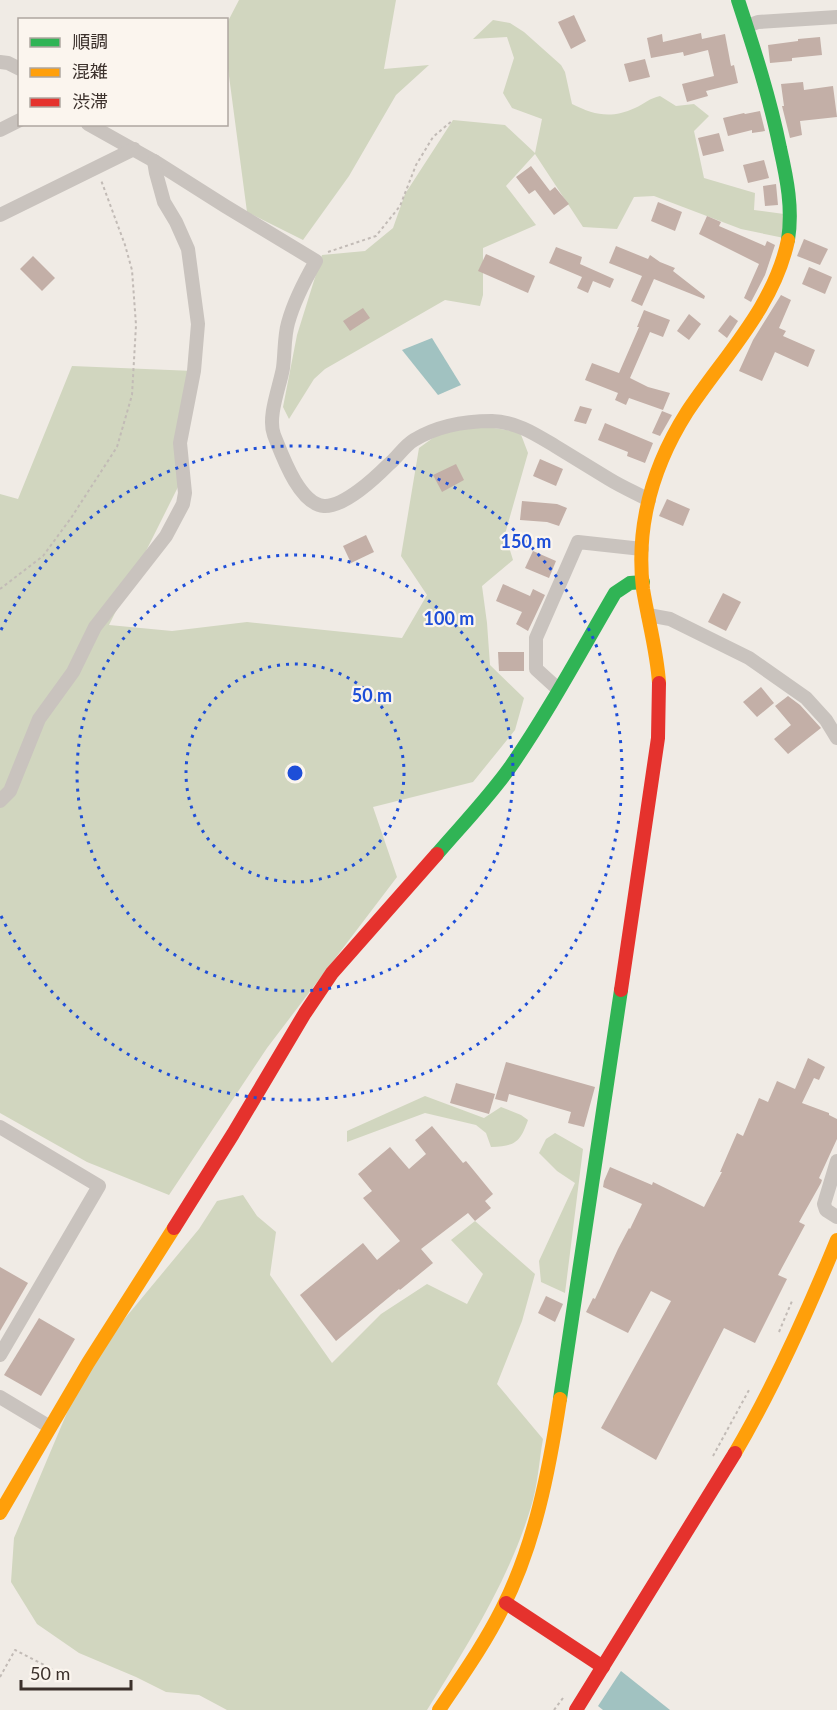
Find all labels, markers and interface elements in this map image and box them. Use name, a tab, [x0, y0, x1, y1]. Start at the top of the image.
legend	[18, 18, 228, 126]
text: 順調	[72, 30, 108, 52]
text: 混雑	[72, 60, 108, 82]
text: 渋滞	[72, 90, 108, 112]
text: 150 m	[501, 530, 551, 552]
text: 100 m	[424, 607, 474, 629]
text: 50 m	[352, 684, 392, 706]
centre of rings	[285, 763, 305, 783]
scale bar	[21, 1653, 130, 1691]
text: 50 m	[30, 1662, 70, 1684]

